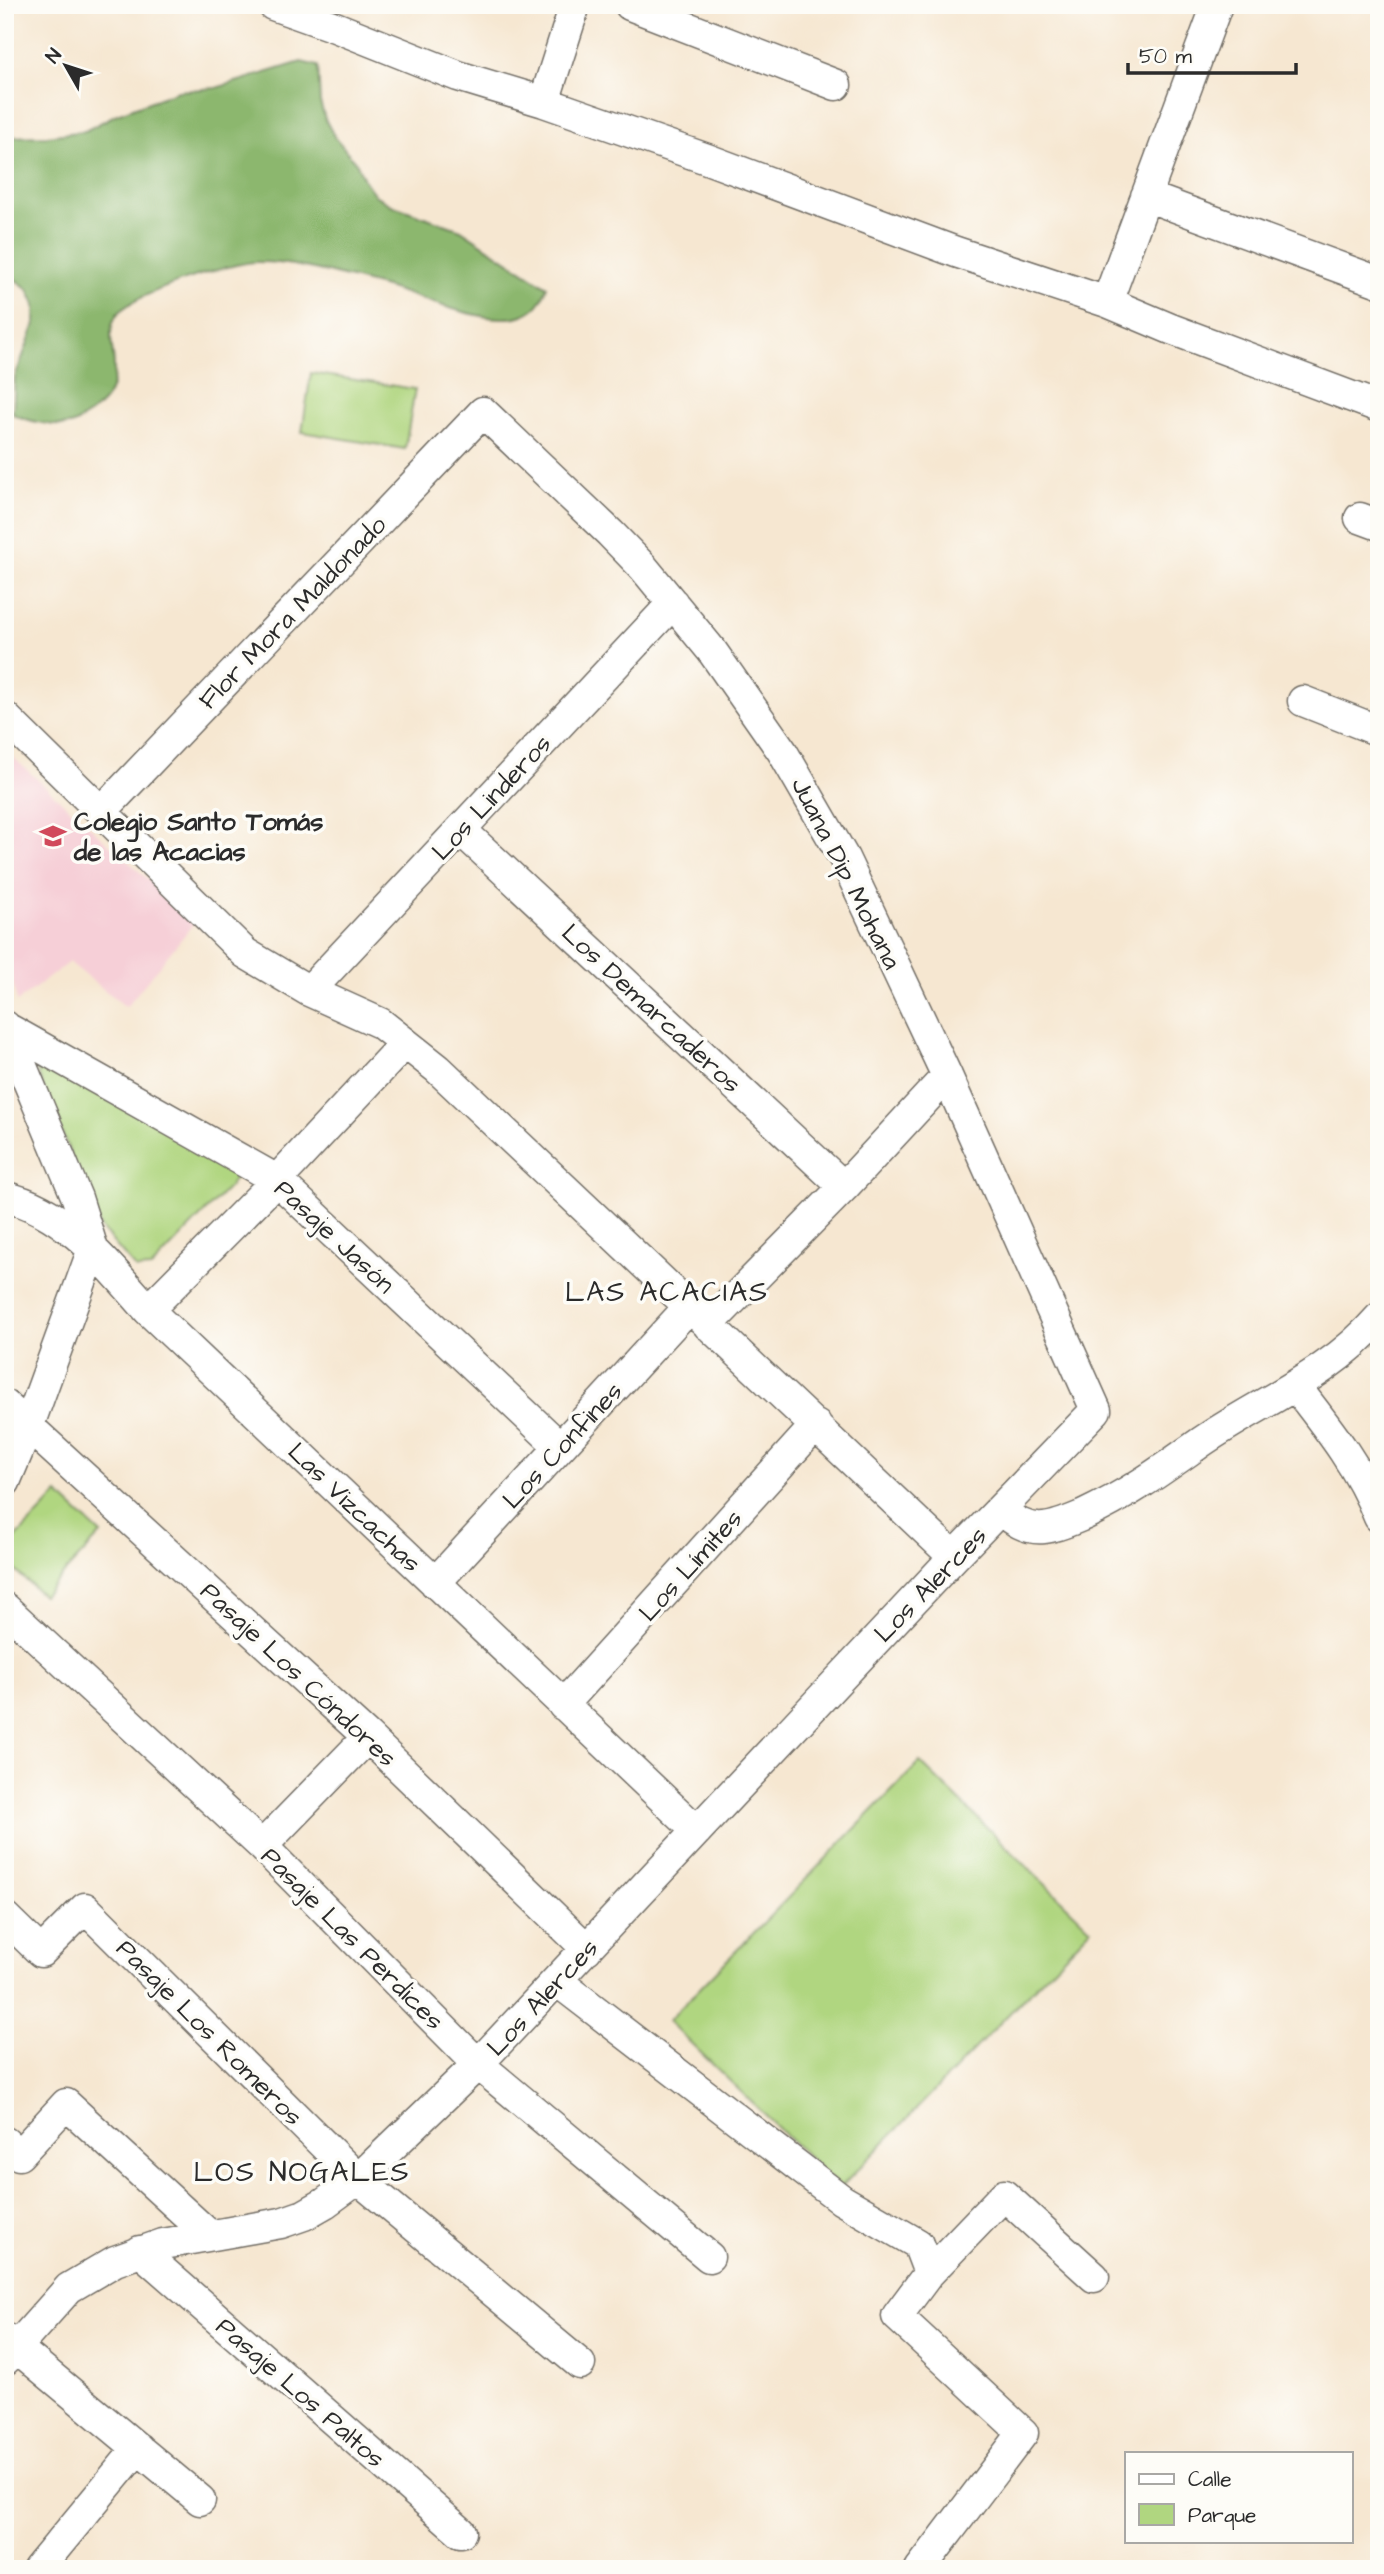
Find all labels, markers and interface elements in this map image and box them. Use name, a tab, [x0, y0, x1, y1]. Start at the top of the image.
north arrow	[32, 32, 102, 102]
scale bar	[1128, 32, 1296, 76]
text: 50 m	[1139, 42, 1193, 71]
text: N	[40, 43, 68, 69]
street label: Flor Mora Maldonado	[191, 508, 395, 717]
street label: Los Linderos	[424, 727, 560, 869]
street label: Juana Dip Mohana	[782, 771, 910, 976]
place label: Colegio Santo Tomás de las Acacias	[73, 804, 323, 870]
school or university icon: Colegio Santo Tomás de las Acacias	[38, 821, 68, 851]
street label: Los Demarcaderos	[553, 916, 749, 1102]
street label: Pasaje Jasón	[266, 1171, 402, 1302]
district label: LAS ACACIAS	[565, 1273, 769, 1312]
street label: Los Confines	[494, 1374, 631, 1517]
street label: Las Vizcachas	[280, 1435, 429, 1581]
street label: Los Límites	[631, 1502, 751, 1630]
street label: Los Alerces	[866, 1519, 995, 1651]
street label: Pasaje Los Cóndores	[192, 1574, 404, 1775]
street label: Pasaje Las Perdices	[253, 1839, 452, 2038]
street label: Pasaje Los Romeros	[108, 1931, 311, 2134]
street label: Los Alerces	[479, 1931, 607, 2064]
district label: LOS NOGALES	[194, 2153, 410, 2192]
street label: Pasaje Los Paltos	[208, 2309, 393, 2476]
legend	[1125, 2452, 1352, 2542]
text: Calle	[1188, 2465, 1232, 2494]
text: Parque	[1188, 2501, 1256, 2530]

